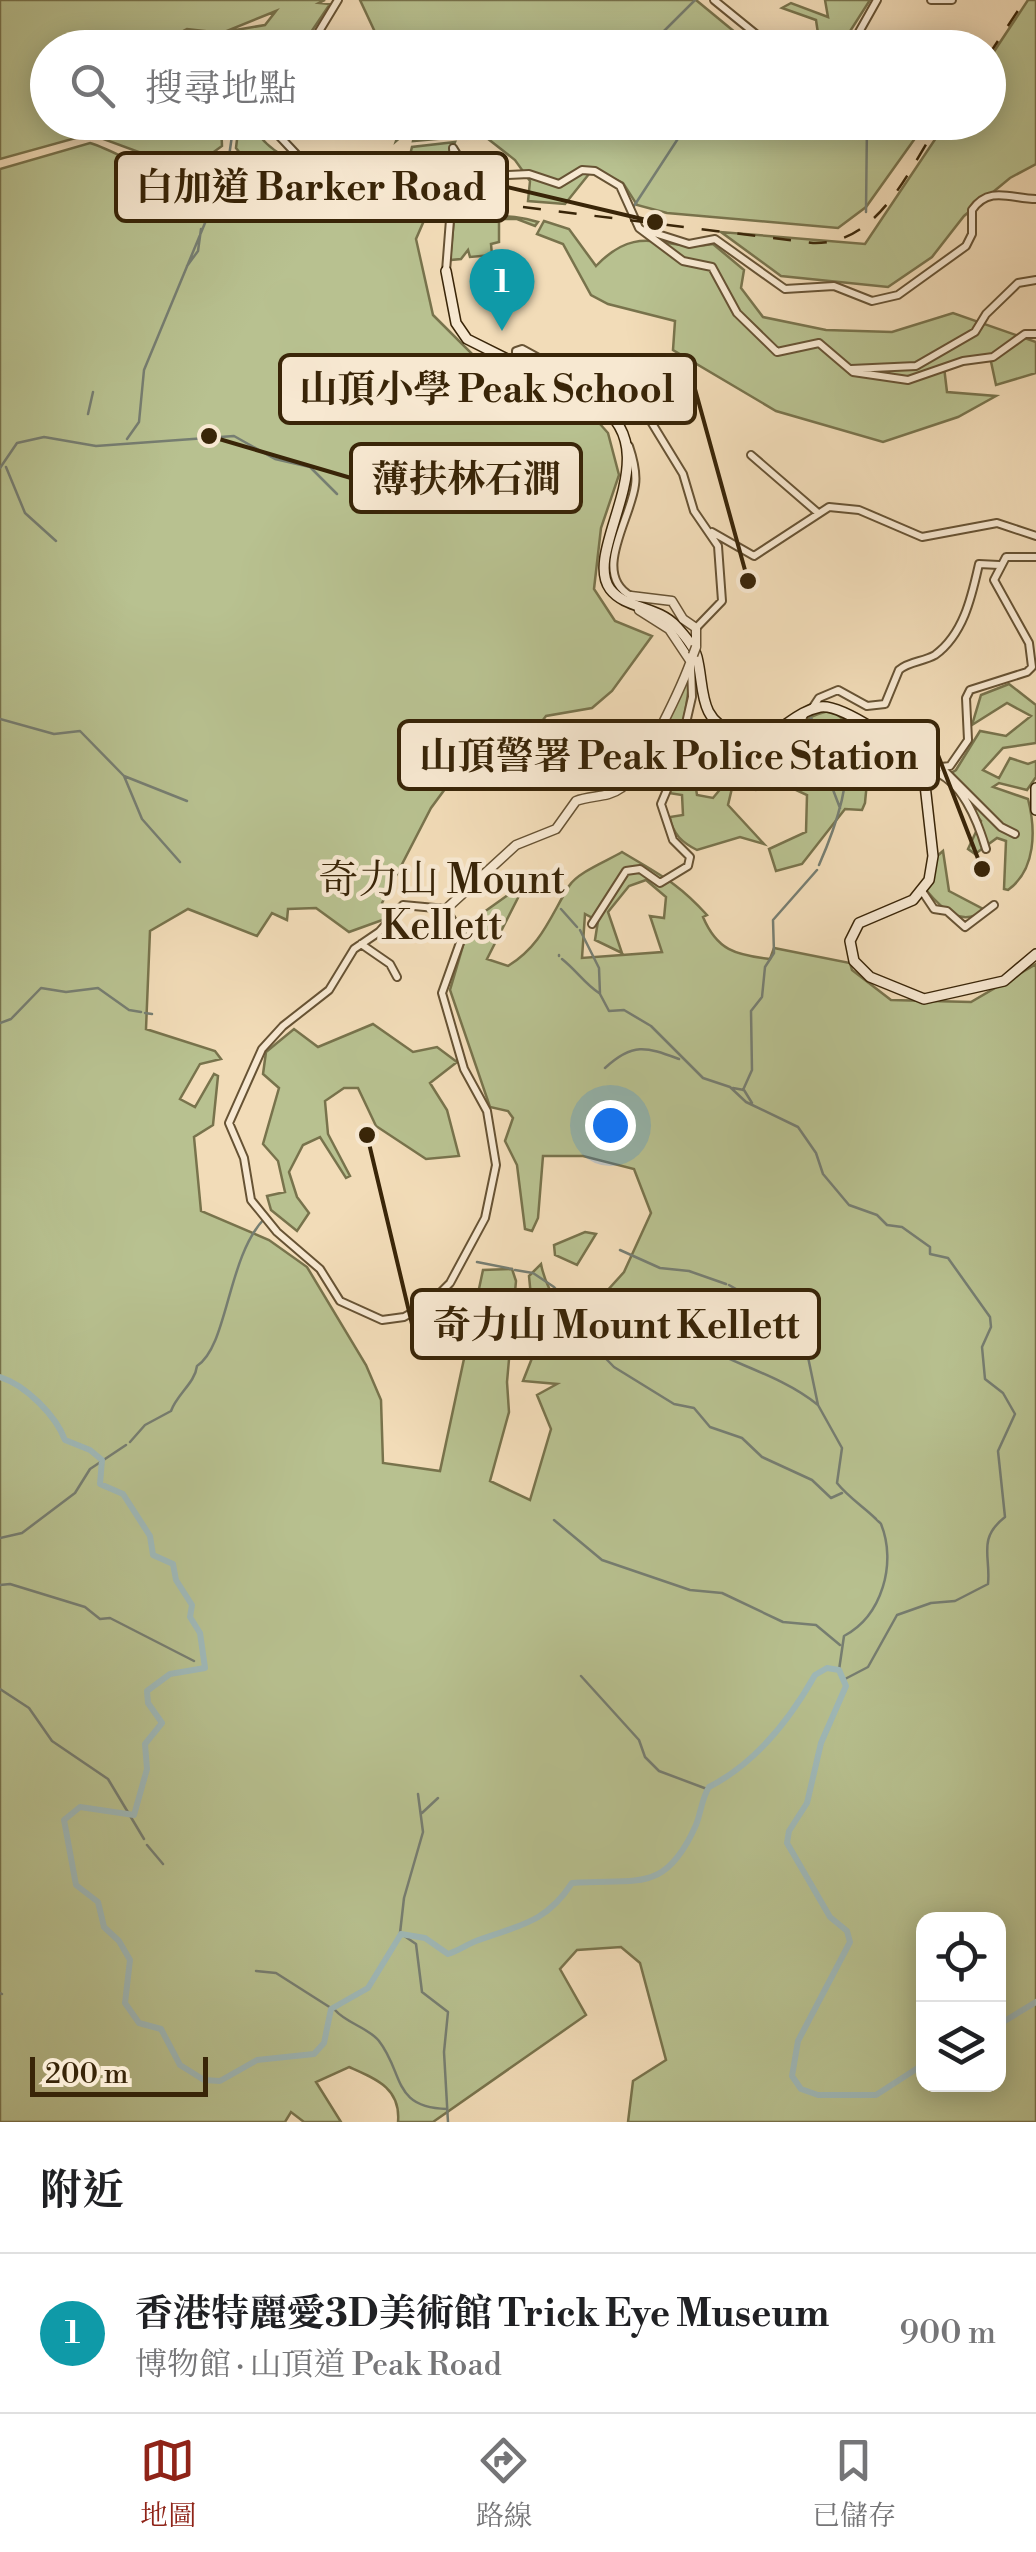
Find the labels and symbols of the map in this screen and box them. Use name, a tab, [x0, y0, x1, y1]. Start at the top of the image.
callout: 白加道 Barker Road	[116, 153, 507, 221]
text: 白加道 Barker Road	[136, 165, 486, 212]
pin: 1	[470, 248, 534, 331]
callout: 山頂小學 Peak School	[280, 355, 695, 423]
text: 山頂小學 Peak School	[300, 367, 674, 414]
callout: 薄扶林石澗	[351, 444, 581, 512]
text: 薄扶林石澗	[371, 457, 561, 504]
callout: 山頂警署 Peak Police Station	[399, 721, 938, 789]
text: 山頂警署 Peak Police Station	[420, 734, 918, 781]
district label: 奇力山 Mount Kellett	[319, 856, 565, 952]
your location	[585, 1100, 636, 1151]
callout: 奇力山 Mount Kellett	[412, 1290, 819, 1358]
text: 奇力山 Mount Kellett	[433, 1303, 800, 1350]
scale bar	[30, 2052, 208, 2096]

